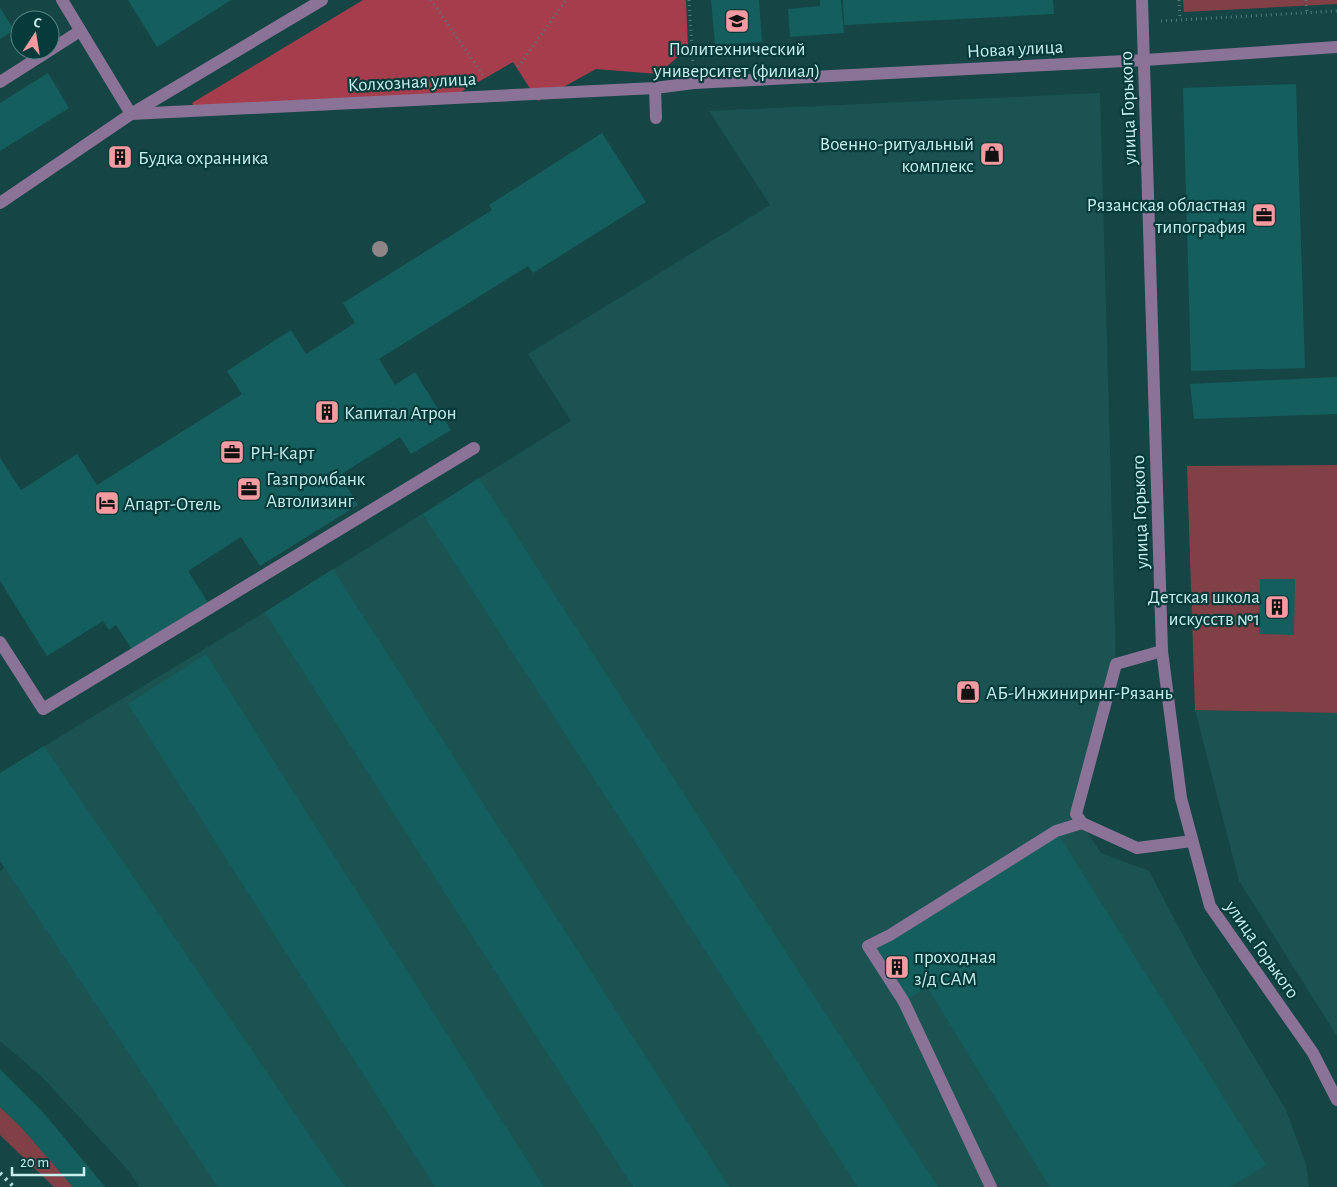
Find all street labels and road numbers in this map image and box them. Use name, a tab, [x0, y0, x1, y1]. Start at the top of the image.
street label: Новая улица	[966, 37, 1064, 62]
street label: улица Горького	[1117, 51, 1140, 166]
street label: Колхозная улица	[347, 70, 477, 95]
street label: улица Горького	[1129, 455, 1152, 570]
street label: улица Горького	[1221, 897, 1302, 1002]

